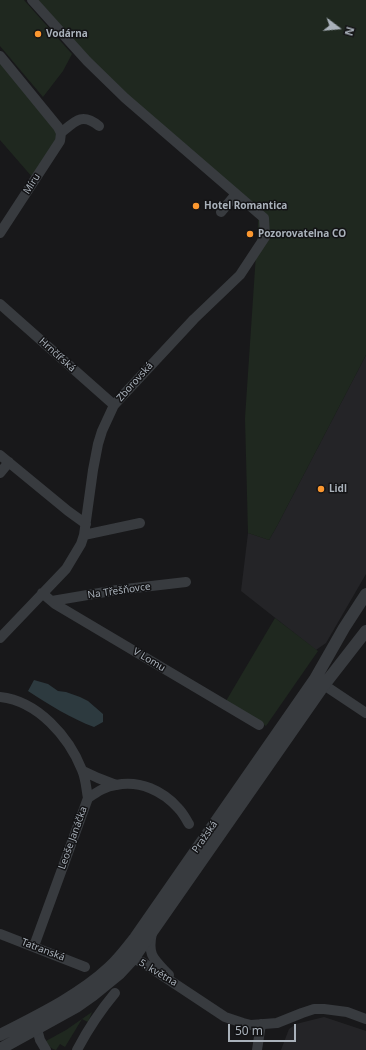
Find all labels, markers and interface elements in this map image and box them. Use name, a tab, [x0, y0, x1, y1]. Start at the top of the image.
north arrow	[318, 8, 358, 48]
text: N	[342, 25, 358, 38]
place label: Vodárna	[46, 28, 88, 40]
marker: Vodárna	[33, 29, 43, 39]
street label: Míru	[21, 172, 43, 196]
place label: Hotel Romantica	[204, 200, 287, 212]
marker: Hotel Romantica	[191, 201, 201, 211]
place label: Pozorovatelna CO	[258, 228, 346, 240]
marker: Pozorovatelna CO	[245, 229, 255, 239]
street label: Hrnčířská	[36, 335, 78, 375]
street label: Zborovská	[114, 360, 156, 404]
place label: Lidl	[329, 483, 347, 495]
marker: Lidl	[316, 484, 326, 494]
street label: Na Třešňovce	[87, 581, 151, 601]
street label: V Lomu	[131, 646, 167, 674]
street label: Leoše Janáčka	[56, 805, 90, 871]
street label: Pražská	[190, 819, 220, 855]
street label: Tatranská	[20, 936, 66, 964]
street label: 5. května	[137, 957, 179, 989]
scale bar	[230, 1016, 298, 1042]
text: 50 m	[235, 1022, 263, 1039]

